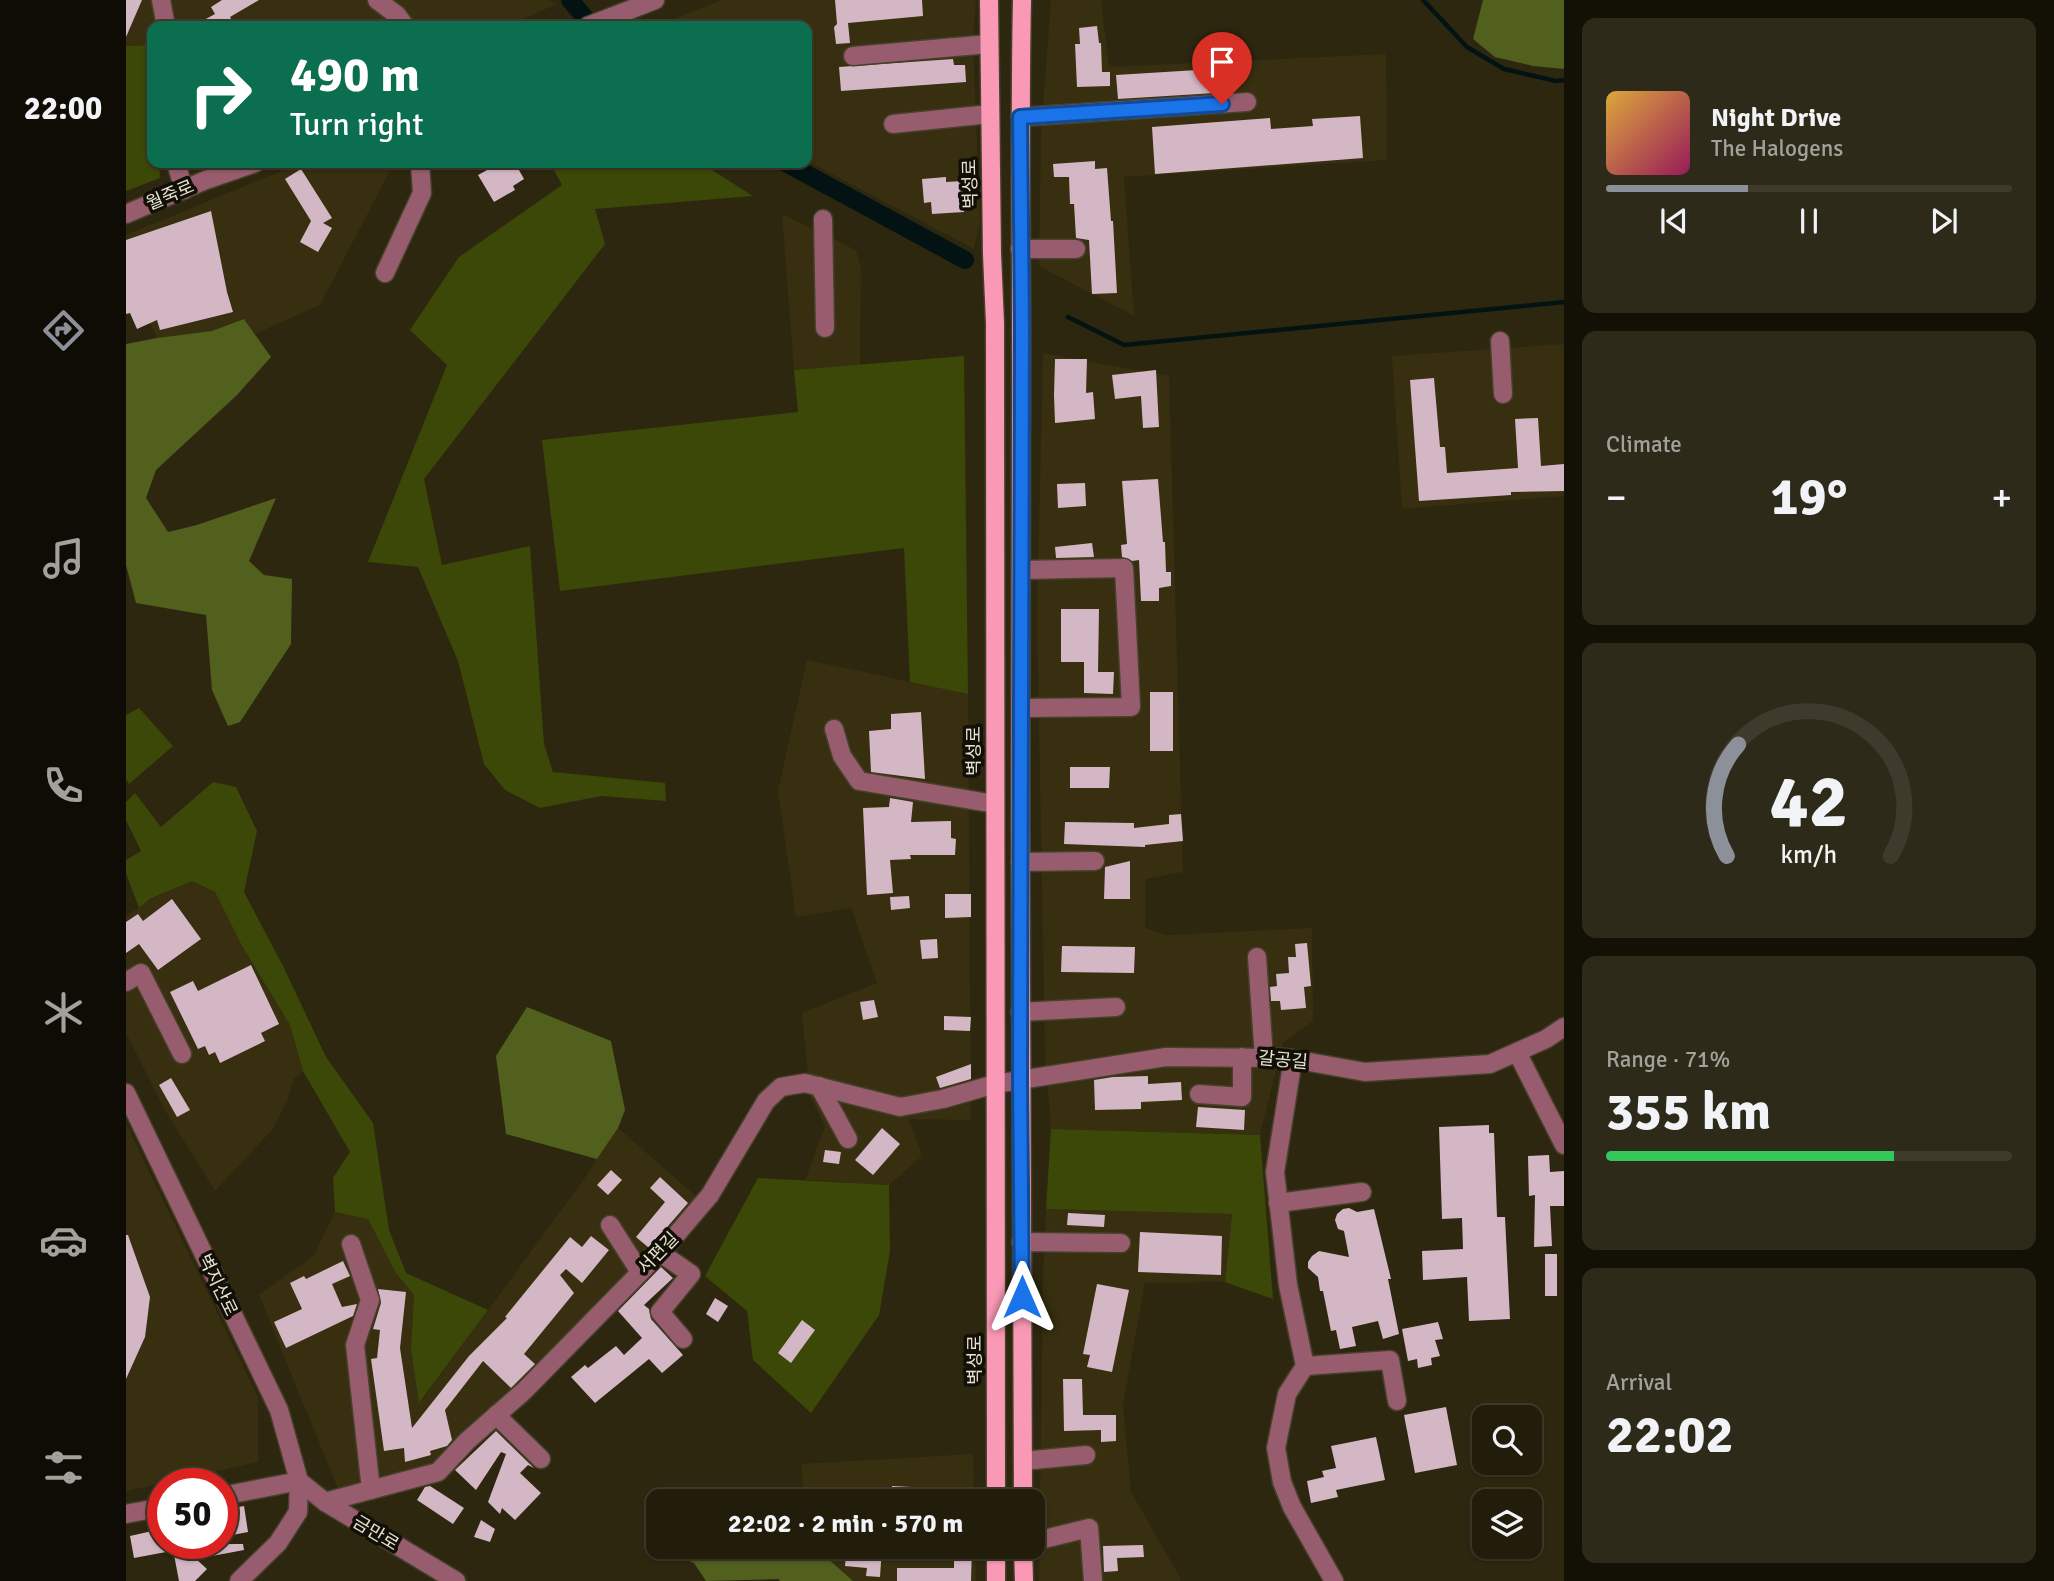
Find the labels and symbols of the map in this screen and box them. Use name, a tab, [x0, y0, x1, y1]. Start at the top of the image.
pin	[1192, 32, 1252, 104]
street label: 벽성로	[959, 159, 981, 209]
street label: 월죽로	[143, 175, 197, 215]
street label: 벽성로	[963, 726, 985, 776]
street label: 갈공길	[1257, 1047, 1309, 1073]
street label: 서편길	[633, 1227, 683, 1279]
street label: 벽지산로	[194, 1250, 242, 1320]
position arrow	[985, 1260, 1059, 1334]
street label: 벽성로	[964, 1335, 986, 1385]
speed limit sign: 50	[147, 1468, 238, 1559]
street label: 금만로	[349, 1511, 403, 1555]

